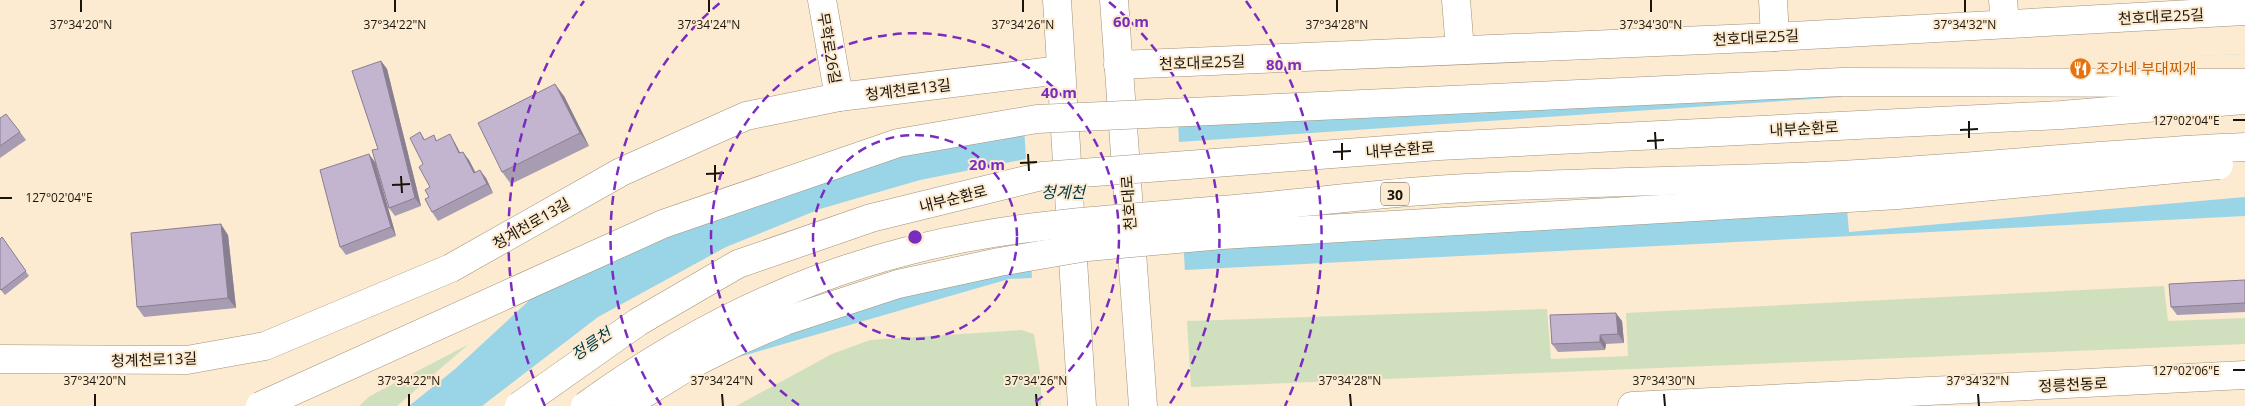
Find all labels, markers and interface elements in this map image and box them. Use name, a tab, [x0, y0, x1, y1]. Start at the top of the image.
street label: 천호대로25길	[2117, 4, 2205, 28]
street label: 무학로26길	[814, 11, 846, 85]
text: 60 m	[1113, 11, 1149, 31]
text: 37°34'20"N	[50, 16, 112, 33]
text: 37°34'22"N	[364, 16, 426, 33]
text: 37°34'24"N	[678, 16, 740, 33]
text: 37°34'26"N	[992, 16, 1054, 33]
text: 37°34'28"N	[1306, 16, 1368, 33]
text: 37°34'30"N	[1620, 16, 1682, 33]
text: 37°34'32"N	[1934, 16, 1996, 33]
street label: 천호대로25길	[1712, 25, 1800, 49]
street label: 천호대로25길	[1159, 51, 1245, 73]
text: 80 m	[1266, 54, 1302, 74]
restaurant icon: 조가네 부대찌개	[2068, 56, 2092, 80]
place label: 조가네 부대찌개	[2096, 58, 2197, 78]
street label: 청계천로13길	[864, 74, 952, 104]
text: 40 m	[1041, 82, 1077, 102]
text: 127°02'04"E	[2152, 112, 2220, 129]
street label: 내부순환로	[1769, 116, 1839, 140]
street label: 내부순환로	[1365, 137, 1435, 161]
text: 20 m	[969, 154, 1005, 174]
street label: 천호대로	[1116, 175, 1140, 231]
street label: 내부순환로	[917, 180, 989, 216]
water label: 청계천	[1041, 181, 1087, 203]
road number: 30	[1381, 182, 1409, 205]
text: 127°02'04"E	[25, 189, 93, 206]
street label: 청계천로13길	[489, 193, 573, 253]
centre of rings	[906, 228, 924, 246]
water label: 정릉천	[567, 321, 617, 365]
street label: 청계천로13길	[111, 348, 197, 370]
text: 127°02'06"E	[2152, 362, 2220, 379]
text: 37°34'20"N	[64, 372, 126, 389]
text: 37°34'22"N	[378, 372, 440, 389]
text: 37°34'24"N	[691, 372, 753, 389]
text: 37°34'26"N	[1005, 372, 1067, 389]
text: 37°34'28"N	[1319, 372, 1381, 389]
text: 37°34'30"N	[1633, 372, 1695, 389]
text: 37°34'32"N	[1947, 372, 2009, 389]
street label: 정릉천동로	[2038, 372, 2108, 396]

